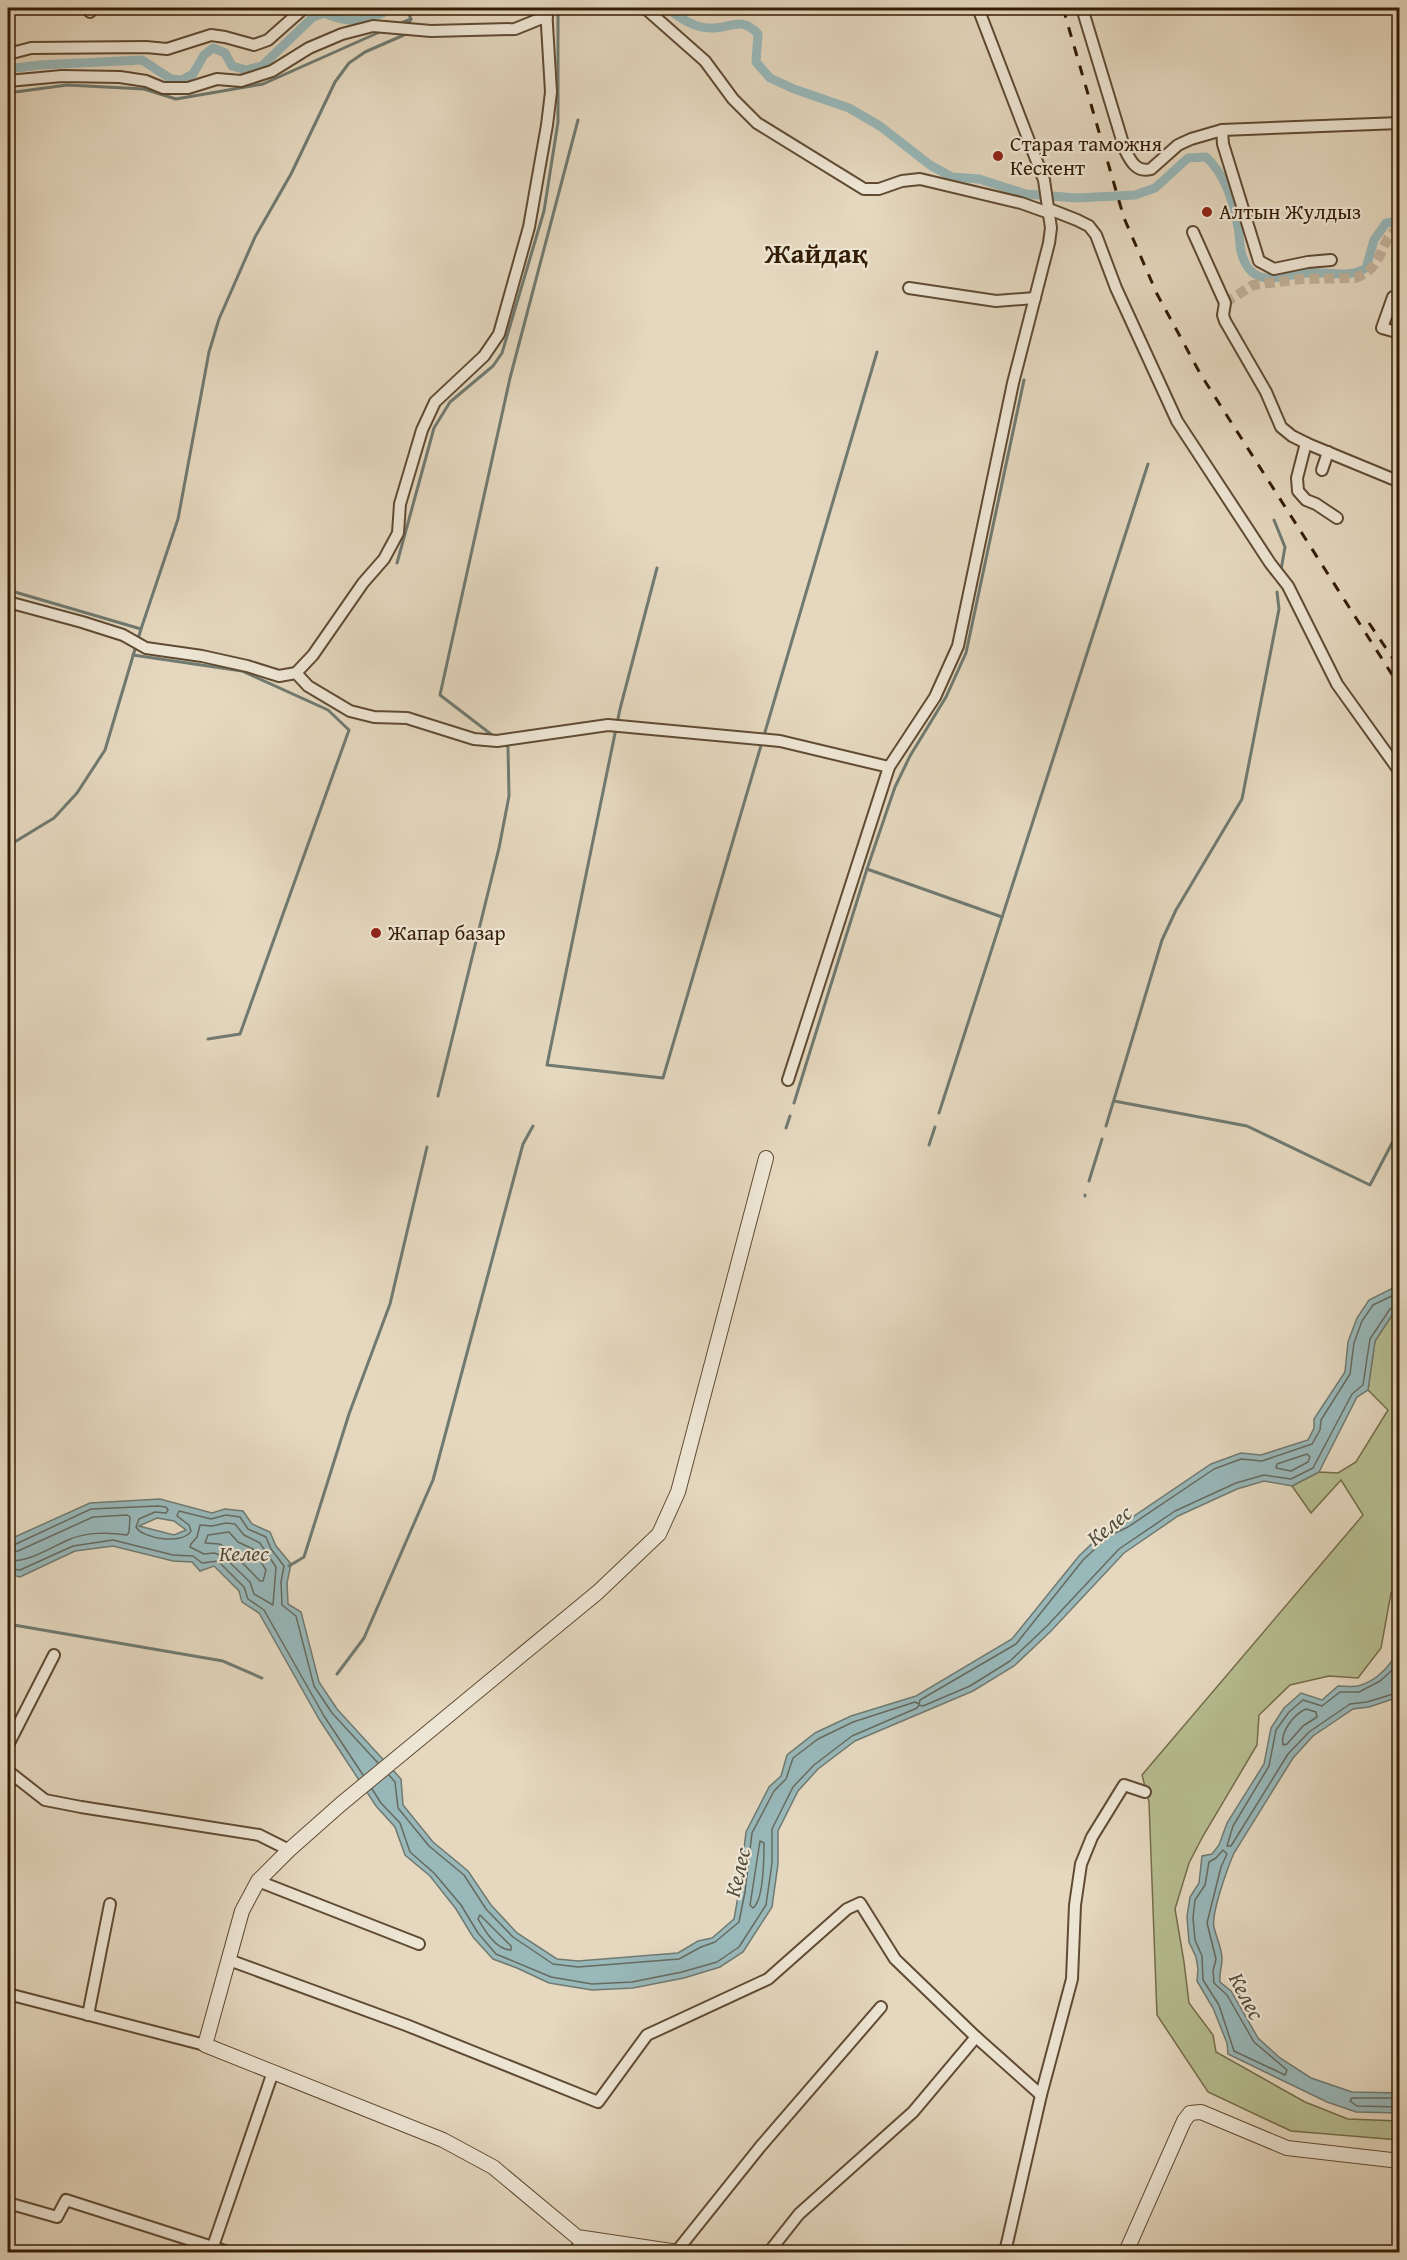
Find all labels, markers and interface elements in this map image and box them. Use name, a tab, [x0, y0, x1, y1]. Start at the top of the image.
place label: Старая таможня Кескент	[1010, 128, 1163, 183]
marker: Старая таможня Кескент	[991, 149, 1005, 163]
place label: Алтын Жулдыз	[1219, 196, 1361, 227]
marker: Алтын Жулдыз	[1200, 205, 1214, 219]
district label: Жайдақ	[763, 233, 868, 273]
place label: Жапар базар	[387, 917, 506, 948]
marker: Жапар базар	[369, 926, 383, 940]
water label: Келес	[1079, 1496, 1139, 1553]
water label: Келес	[219, 1537, 270, 1569]
water label: Келес	[716, 1843, 758, 1900]
water label: Келес	[1221, 1966, 1273, 2027]

